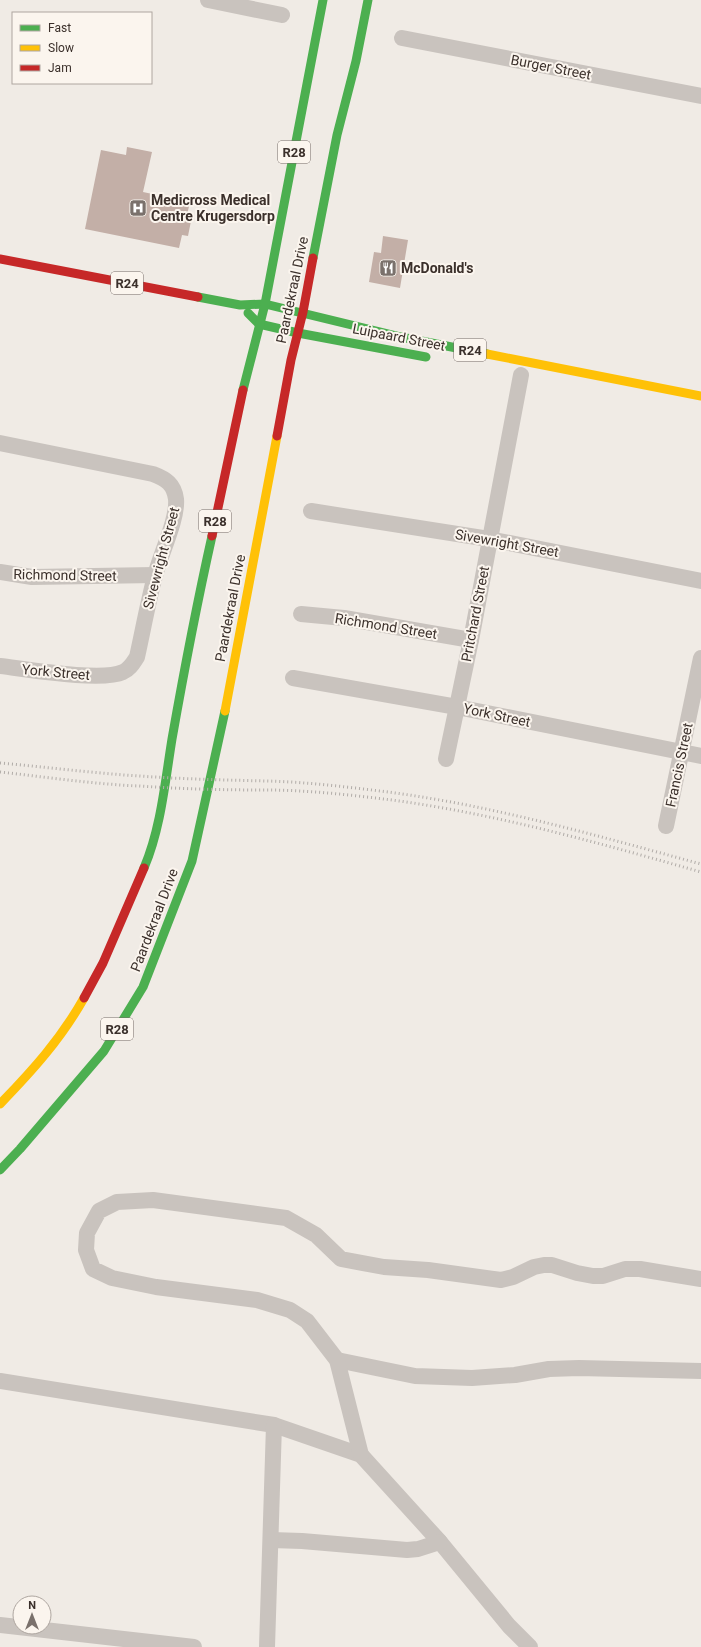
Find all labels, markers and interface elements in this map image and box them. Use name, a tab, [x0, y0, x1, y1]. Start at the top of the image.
legend	[12, 12, 152, 84]
text: Fast	[48, 21, 71, 35]
text: Slow	[48, 41, 74, 55]
street label: Burger Street	[509, 51, 593, 83]
text: Jam	[48, 61, 72, 75]
road number: R28	[278, 141, 310, 163]
place label: Medicross Medical Centre Krugersdorp	[151, 192, 275, 224]
hospital icon: Medicross Medical Centre Krugersdorp	[128, 198, 148, 218]
street label: Paardekraal Drive	[273, 235, 311, 345]
restaurant icon: McDonald's	[378, 258, 398, 278]
place label: McDonald's	[401, 260, 473, 276]
road number: R24	[111, 272, 143, 294]
street label: Luipaard Street	[351, 320, 447, 354]
road number: R24	[454, 339, 486, 361]
street label: Sivewright Street	[140, 505, 182, 611]
road number: R28	[199, 510, 231, 532]
street label: Sivewright Street	[454, 526, 561, 560]
street label: Paardekraal Drive	[212, 553, 248, 663]
street label: Pritchard Street	[458, 564, 492, 663]
street label: Richmond Street	[13, 566, 117, 584]
street label: Richmond Street	[334, 610, 439, 642]
street label: York Street	[21, 661, 91, 683]
street label: York Street	[462, 700, 532, 730]
street label: Francis Street	[662, 721, 696, 809]
street label: Paardekraal Drive	[127, 866, 181, 974]
road number: R28	[101, 1018, 133, 1040]
north arrow	[12, 1595, 52, 1635]
text: N	[28, 1599, 36, 1612]

